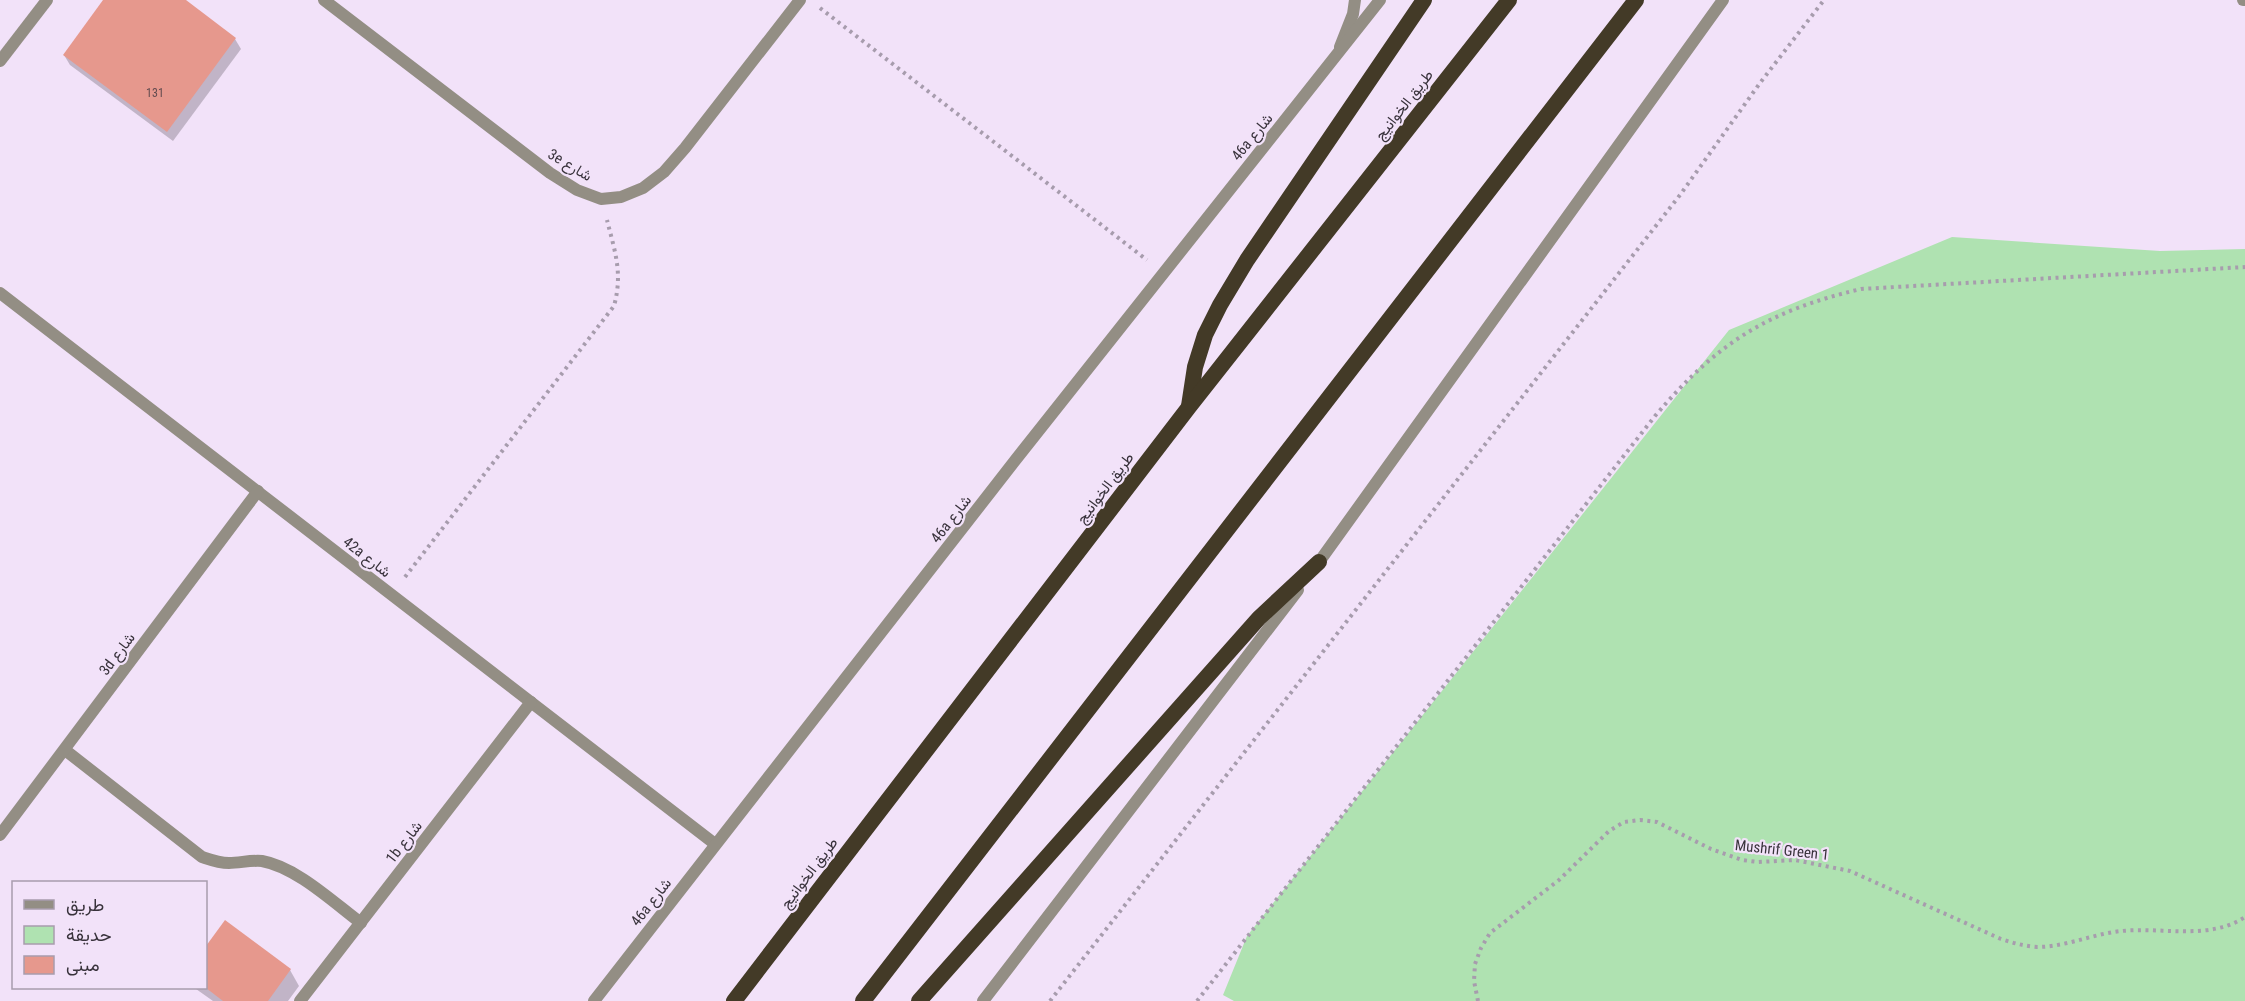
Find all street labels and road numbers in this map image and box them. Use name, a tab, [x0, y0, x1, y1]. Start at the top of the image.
street label: طريق الخوانيج	[1371, 66, 1439, 145]
street label: 46a شارع	[1228, 110, 1278, 166]
street label: 3e شارع	[544, 145, 595, 187]
street label: طريق الخوانيج	[1072, 449, 1139, 528]
street label: 46a شارع	[927, 491, 977, 548]
street label: 42a شارع	[338, 533, 395, 583]
street label: 3d شارع	[95, 629, 140, 680]
street label: 1b شارع	[382, 817, 428, 868]
street label: طريق الخوانيج	[776, 834, 843, 913]
street label: Mushrif Green 1	[1734, 836, 1830, 864]
street label: 46a شارع	[627, 874, 677, 931]

